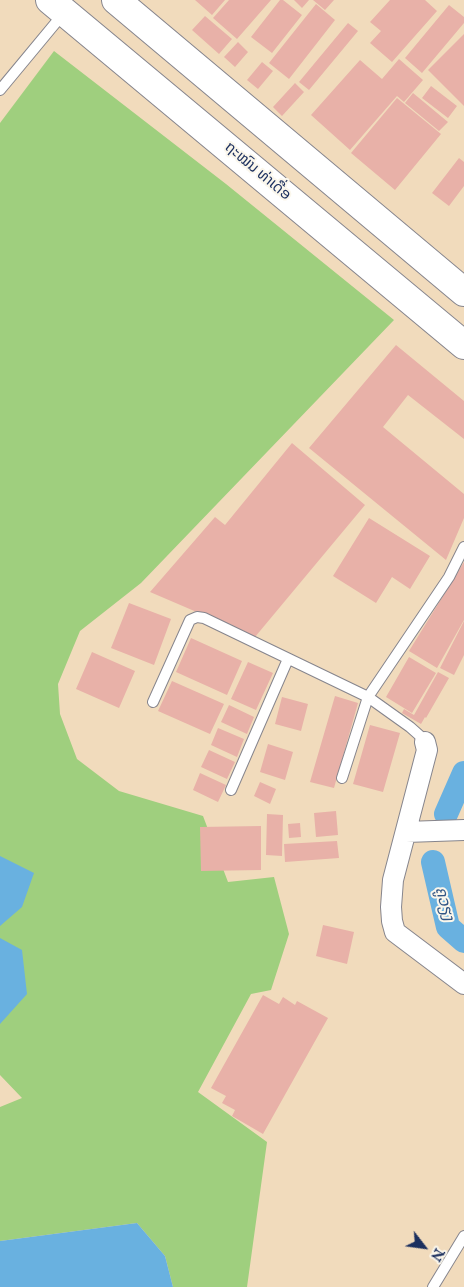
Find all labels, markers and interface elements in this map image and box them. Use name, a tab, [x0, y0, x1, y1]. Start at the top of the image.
street label: ຖະໝົນ ທ່າເດື່ອ	[220, 139, 294, 205]
water label: ຄູວຽງ	[429, 885, 457, 923]
north arrow	[399, 1222, 449, 1272]
text: N	[426, 1245, 448, 1264]

